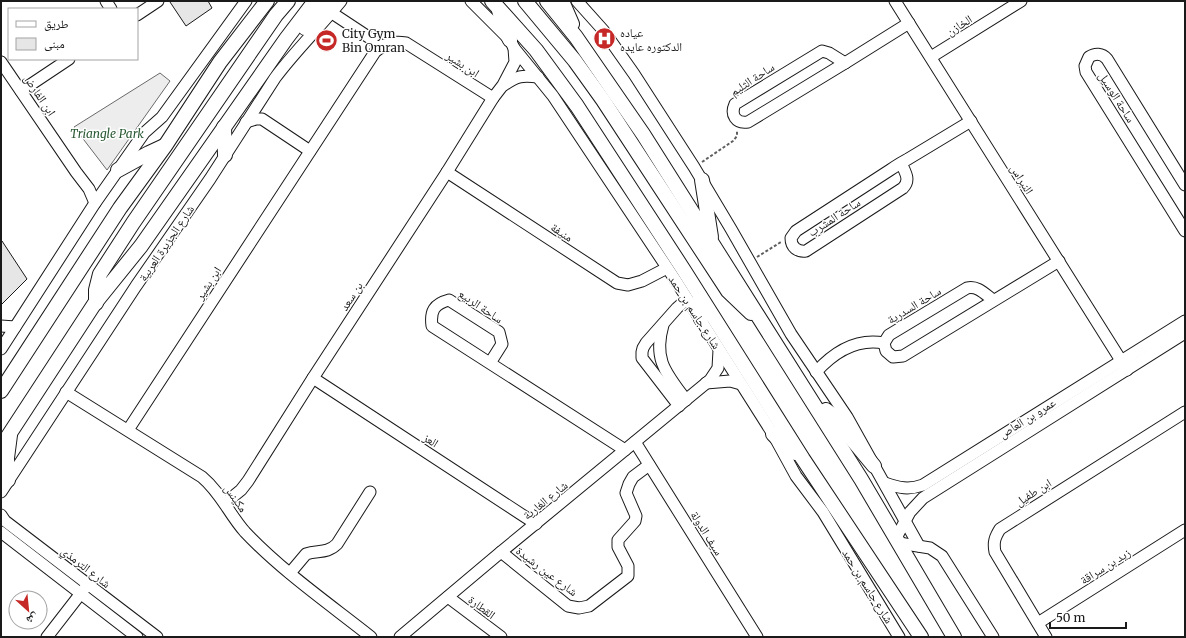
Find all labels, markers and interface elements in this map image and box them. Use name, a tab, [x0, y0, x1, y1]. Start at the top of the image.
legend	[8, 8, 138, 60]
street label: الخازن	[943, 11, 975, 39]
text: طريق	[44, 16, 69, 31]
place label: عياده الدكتوره عايده	[620, 25, 682, 54]
place label: City Gym Bin Omran	[342, 26, 405, 55]
hospital icon: عياده الدكتوره عايده	[592, 26, 618, 52]
sports icon: City Gym Bin Omran	[314, 27, 340, 53]
text: مبنى	[44, 36, 65, 51]
street label: ابن بشير	[443, 47, 482, 81]
street label: ساحة الثليم	[727, 59, 778, 100]
street label: ساحة الوسيل	[1095, 69, 1139, 125]
street label: ابن الفارض	[20, 71, 59, 119]
park label: Triangle Park	[70, 126, 144, 141]
street label: النبراس	[1007, 161, 1037, 197]
street label: ساحة المشرب	[805, 195, 863, 240]
street label: شارع الجزيرة العربية	[135, 202, 198, 285]
street label: منيفة	[548, 219, 576, 245]
street label: ابن بشير	[191, 264, 225, 303]
street label: شارع جاسم بن حمد	[665, 272, 724, 352]
street label: بن سعد	[336, 279, 366, 314]
street label: ساحة السدرية	[884, 283, 944, 327]
street label: ساحة الربيع	[456, 286, 506, 327]
street label: عمرو بن العاص	[996, 395, 1058, 442]
street label: العز	[420, 429, 442, 451]
street label: ابن طفيل	[1012, 475, 1054, 509]
street label: شارع الغارية	[520, 477, 571, 523]
street label: مكينس	[221, 481, 251, 515]
street label: سيف الدولة	[687, 508, 727, 558]
street label: شارع الترمذي	[56, 543, 114, 593]
street label: شارع عين رشيدة	[513, 543, 581, 600]
street label: زيد بن سراقة	[1077, 544, 1133, 588]
street label: شارع جاسم بن حمد	[838, 546, 897, 627]
north arrow	[8, 590, 48, 630]
street label: القطارة	[465, 592, 499, 622]
scale bar	[1050, 604, 1126, 630]
text: ش	[23, 609, 41, 628]
text: 50 m	[1056, 610, 1085, 625]

